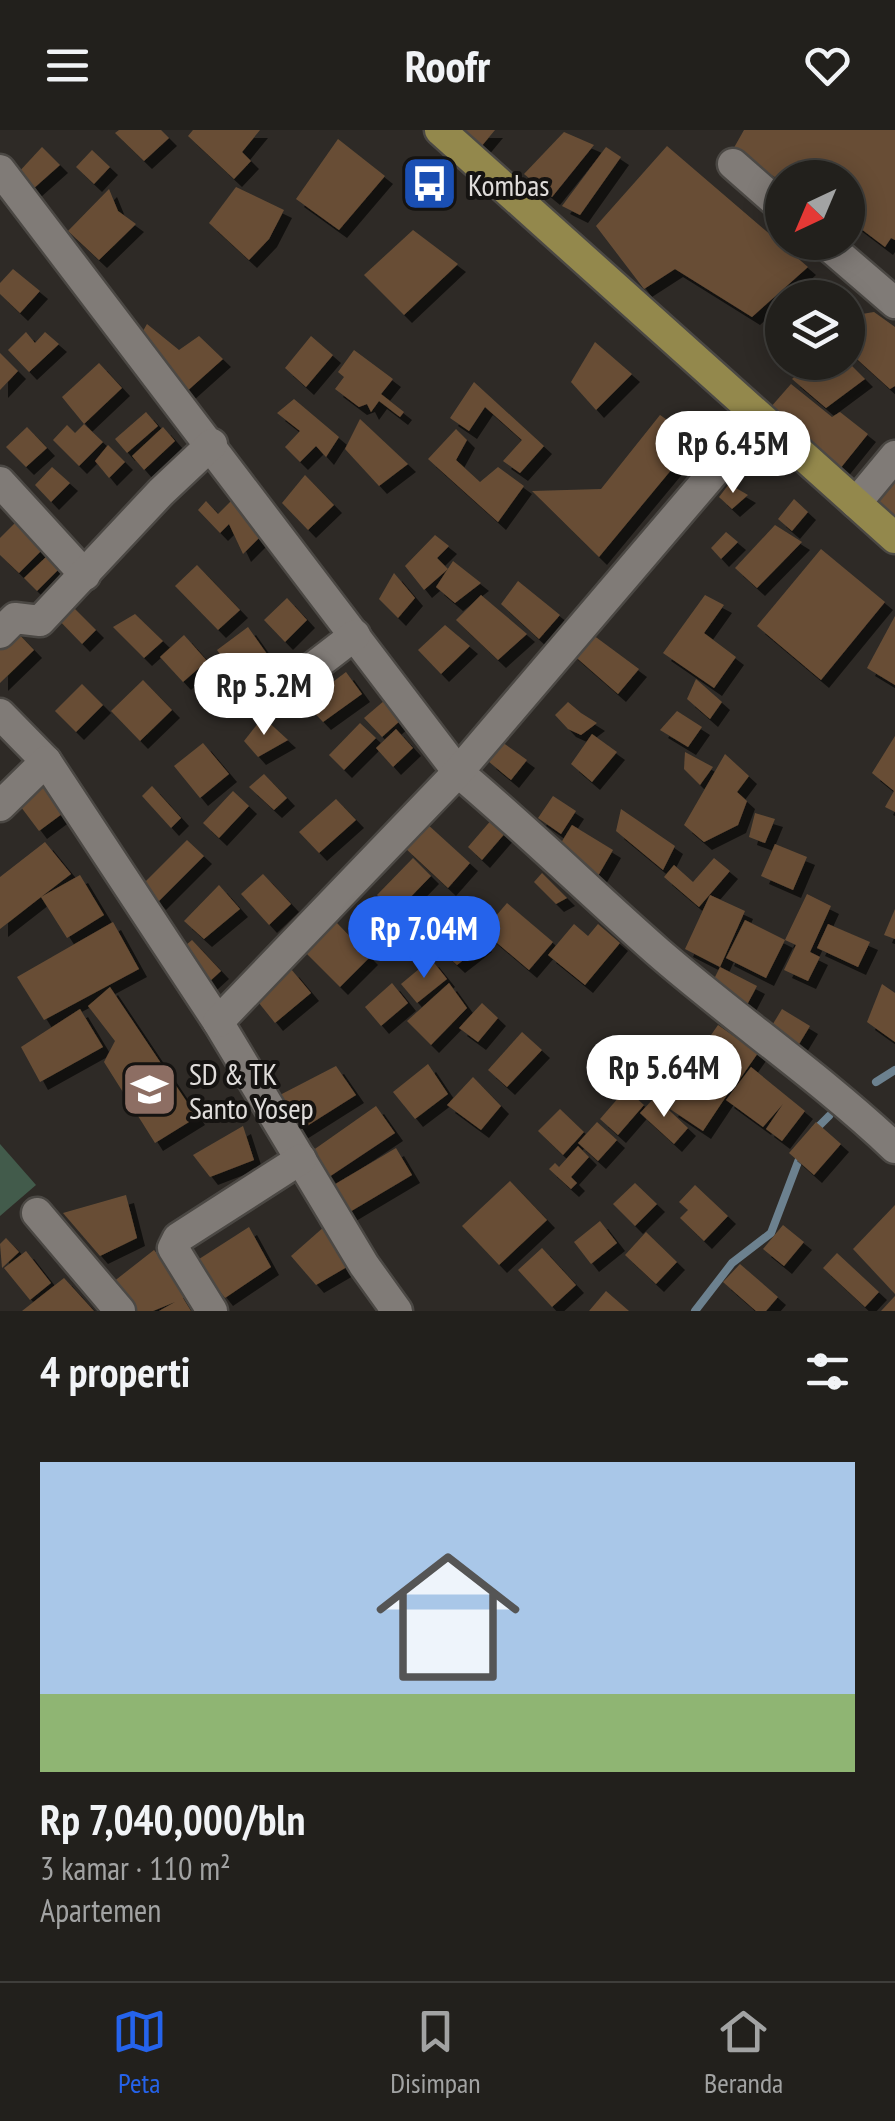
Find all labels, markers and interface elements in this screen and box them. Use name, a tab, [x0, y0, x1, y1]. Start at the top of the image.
text: Roofr	[405, 36, 490, 94]
icon: menu	[40, 38, 95, 93]
icon: heart	[800, 38, 855, 93]
bus stop icon: Kombas	[399, 154, 459, 214]
north arrow	[765, 160, 865, 260]
map controls	[765, 160, 865, 380]
place label: Kombas	[468, 165, 549, 204]
button: layers	[765, 280, 865, 380]
pin: Rp 6.45M	[630, 411, 836, 496]
text: Rp 6.45M	[678, 422, 788, 464]
pin: Rp 5.2M	[172, 653, 356, 738]
text: Rp 5.2M	[216, 664, 312, 706]
pin: Rp 7.04M	[321, 896, 527, 981]
text: Rp 7.04M	[370, 907, 478, 949]
pin: Rp 5.64M	[561, 1035, 767, 1120]
text: Rp 5.64M	[609, 1046, 719, 1088]
place label: SD & TK Santo Yosep	[189, 1054, 314, 1127]
school or university icon: SD & TK Santo Yosep	[120, 1060, 180, 1120]
text: 4 properti	[40, 1344, 190, 1399]
icon: filters	[800, 1344, 855, 1399]
icon: home	[358, 1527, 538, 1707]
text: Rp 7,040,000/bln	[40, 1792, 305, 1847]
text: 3 kamar · 110 m²	[40, 1847, 231, 1889]
text: Apartemen	[40, 1889, 161, 1931]
tab: Peta	[112, 2004, 167, 2101]
tab: Disimpan	[390, 2004, 480, 2101]
tab: Beranda	[704, 2004, 783, 2101]

